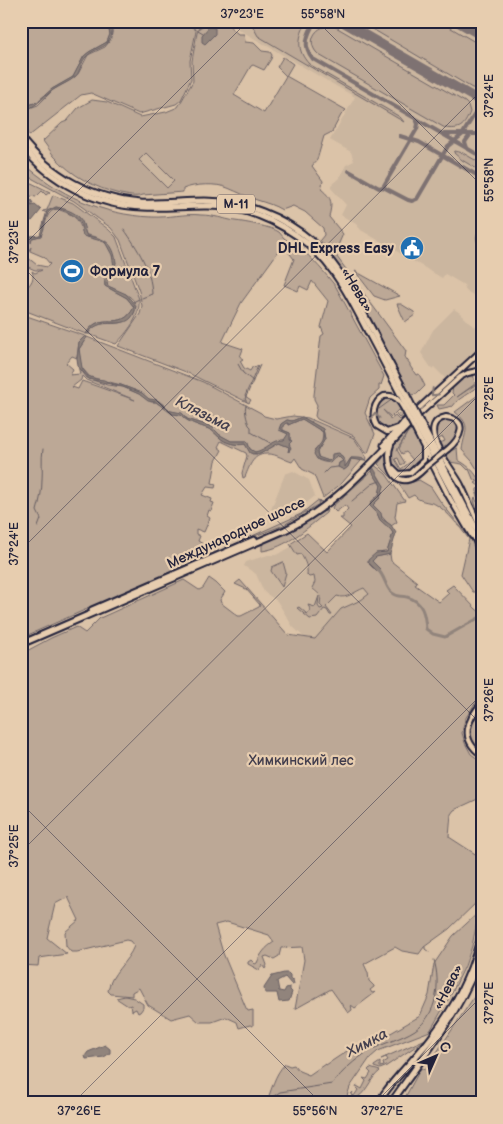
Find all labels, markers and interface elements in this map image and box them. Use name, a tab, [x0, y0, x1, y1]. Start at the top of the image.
text: 37°23'E	[220, 7, 264, 22]
text: 55°58'N	[301, 7, 345, 22]
text: 37°24'E	[482, 74, 497, 118]
text: 55°58'N	[482, 158, 497, 202]
road number: М-11	[217, 194, 255, 213]
text: 37°23'E	[7, 220, 22, 264]
public building icon: DHL Express Easy	[399, 235, 425, 261]
place label: DHL Express Easy	[278, 240, 395, 257]
sports icon: Формула 7	[59, 258, 85, 284]
place label: Формула 7	[90, 263, 160, 280]
street label: «Нева»	[337, 265, 377, 316]
text: 37°25'E	[482, 376, 497, 420]
one-way arrow	[431, 387, 440, 396]
water label: Клязьма	[172, 392, 234, 436]
one-way arrow	[370, 411, 381, 419]
street label: Международное шоссе	[164, 493, 308, 572]
text: 37°24'E	[7, 522, 22, 566]
text: 37°26'E	[482, 678, 497, 722]
park label: Химкинский лес	[248, 752, 354, 769]
text: 37°25'E	[7, 824, 22, 868]
street label: «Нева»	[429, 961, 467, 1013]
text: 37°27'E	[482, 982, 497, 1024]
water label: Химка	[342, 1024, 391, 1062]
north arrow	[410, 1032, 460, 1082]
text: С	[435, 1038, 454, 1057]
text: 37°26'E	[57, 1104, 101, 1119]
text: 55°56'N	[292, 1104, 338, 1119]
text: 37°27'E	[361, 1104, 403, 1119]

